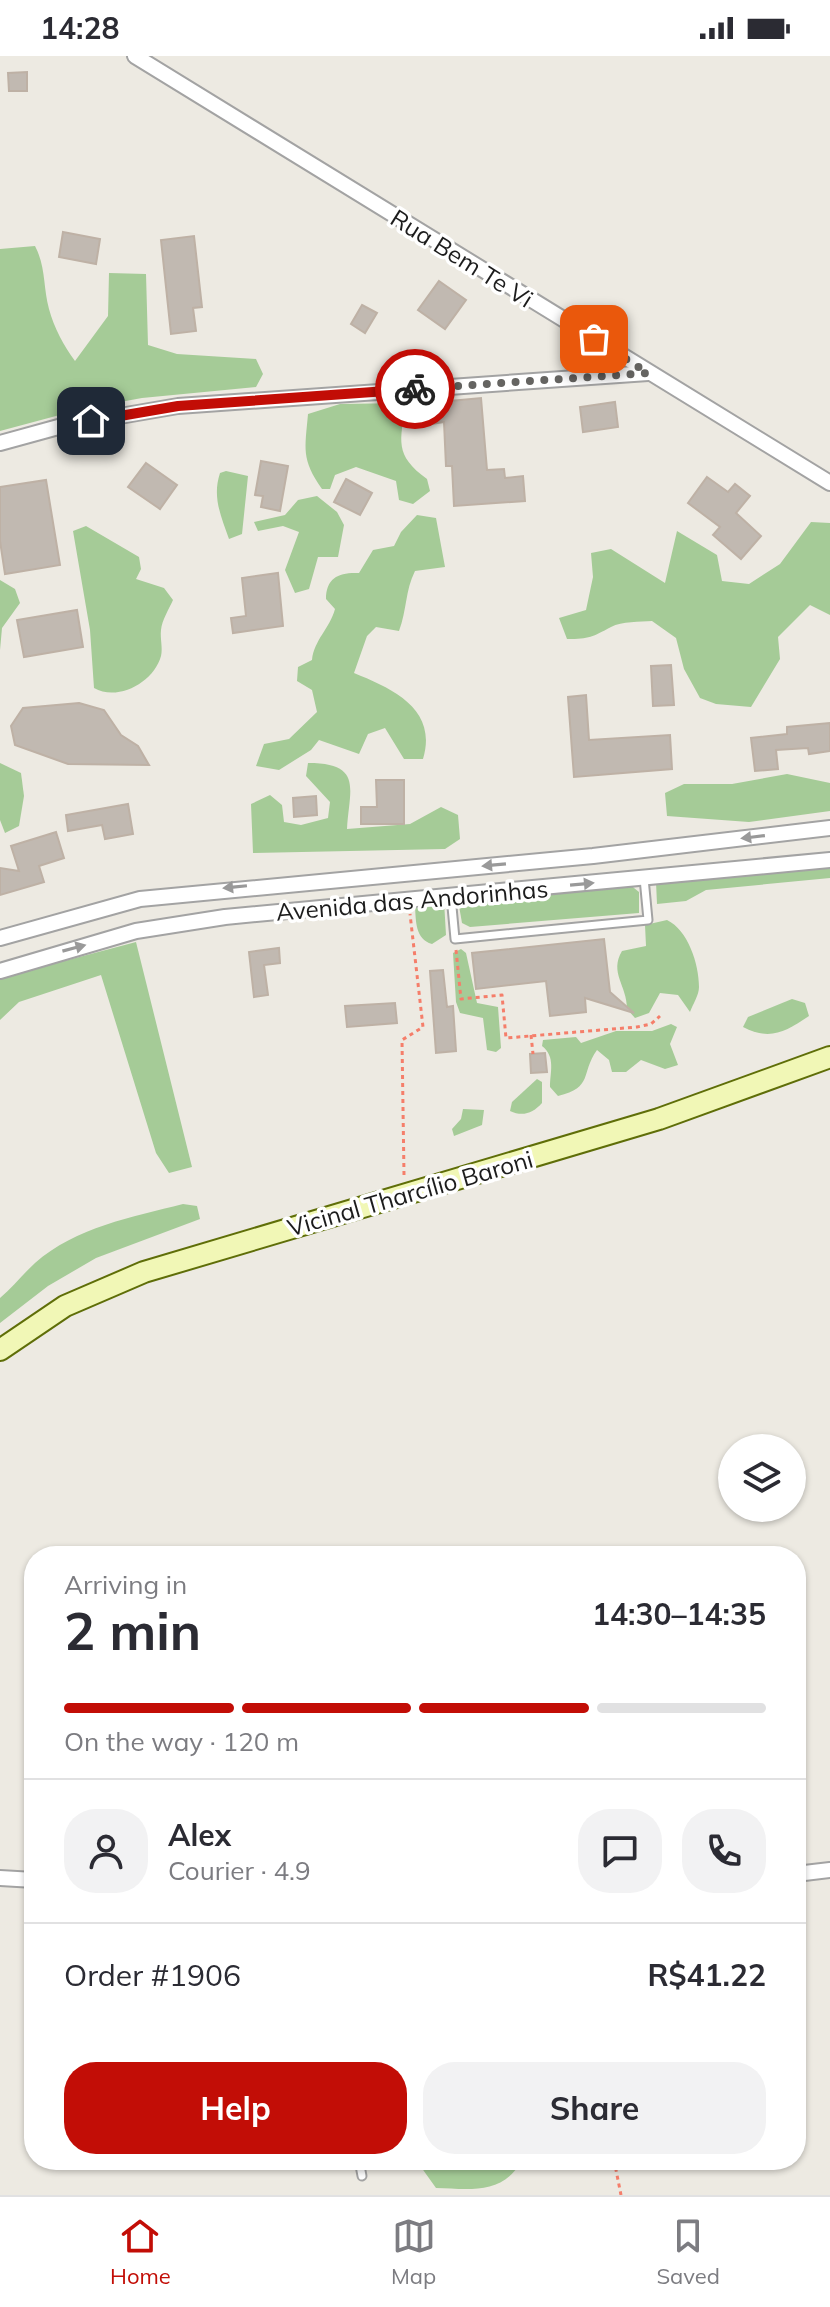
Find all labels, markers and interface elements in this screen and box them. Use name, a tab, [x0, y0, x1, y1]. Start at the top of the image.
text: 14:28	[40, 9, 119, 47]
street label: Rua Bem Te Vi	[385, 202, 539, 314]
pin	[560, 305, 628, 373]
icon: bag	[572, 317, 616, 361]
courier	[375, 349, 455, 429]
icon: bike	[393, 367, 437, 411]
pin	[57, 387, 125, 455]
icon: home	[69, 399, 113, 443]
one-way arrow	[740, 831, 765, 844]
one-way arrow	[481, 858, 506, 871]
street label: Avenida das Andorinhas	[275, 873, 549, 927]
one-way arrow	[569, 877, 594, 890]
one-way arrow	[222, 881, 247, 894]
one-way arrow	[63, 941, 87, 954]
street label: Vicinal Tharcílio Baroni	[284, 1144, 536, 1242]
map controls	[718, 1434, 806, 1522]
button: layers	[718, 1434, 806, 1522]
text: Arriving in	[64, 1568, 187, 1601]
text: 14:30–14:35	[592, 1595, 766, 1633]
text: 2 min	[64, 1598, 201, 1663]
text: On the way · 120 m	[64, 1725, 299, 1758]
button: person	[64, 1809, 148, 1893]
button: chat	[578, 1809, 662, 1893]
button: phone	[682, 1809, 766, 1893]
text: Alex	[168, 1816, 231, 1854]
text: Courier · 4.9	[168, 1854, 311, 1887]
text: Order #1906	[64, 1956, 241, 1994]
text: R$41.22	[648, 1956, 766, 1994]
button: Help	[64, 2062, 407, 2154]
button: Share	[423, 2062, 766, 2154]
tab: Home	[110, 2214, 171, 2290]
tab: Map	[391, 2214, 436, 2290]
tab: Saved	[656, 2214, 720, 2290]

